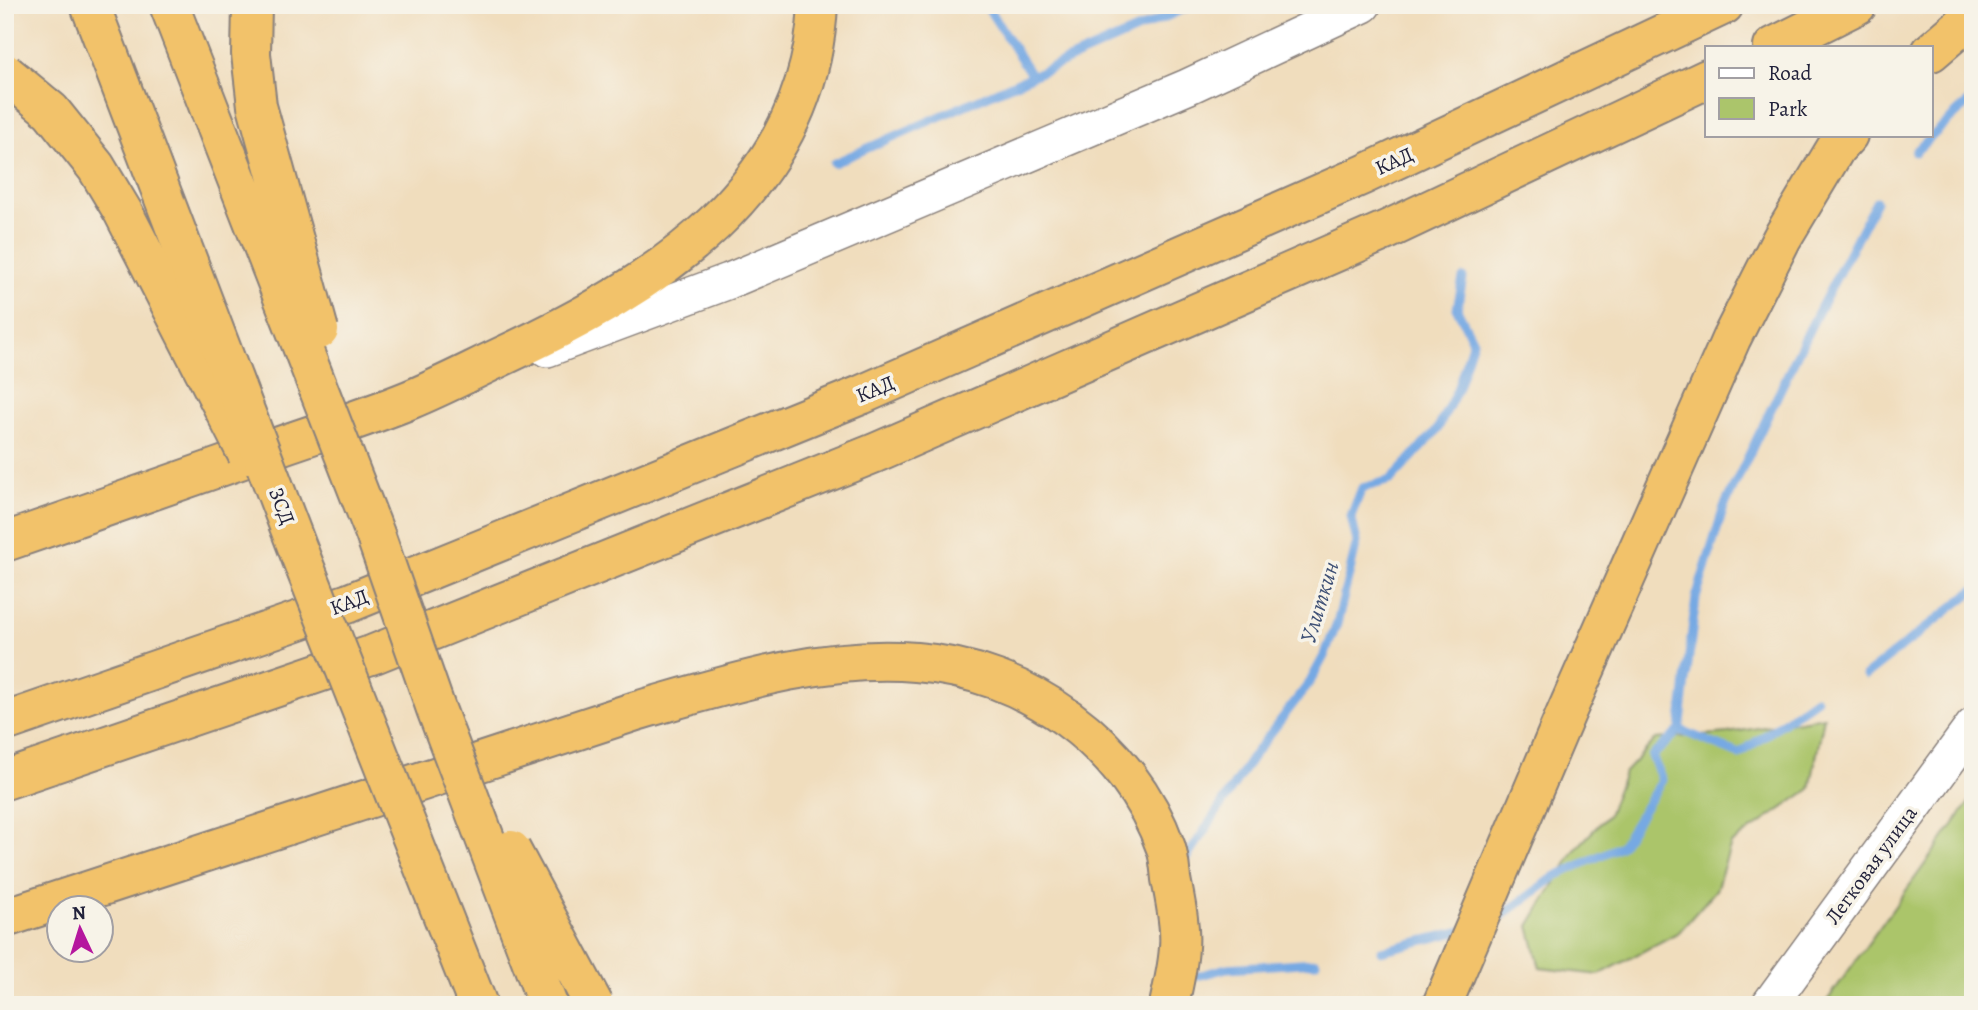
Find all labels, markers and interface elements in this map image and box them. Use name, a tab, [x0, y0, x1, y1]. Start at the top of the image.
legend	[1705, 46, 1932, 136]
text: Road	[1768, 59, 1812, 87]
text: Park	[1768, 95, 1808, 123]
street label: КАД	[1370, 140, 1418, 182]
street label: КАД	[852, 368, 898, 410]
street label: ЗСД	[262, 483, 302, 529]
water label: Улиткин	[1292, 557, 1347, 647]
street label: КАД	[326, 582, 372, 622]
street label: Легковая улица	[1818, 800, 1924, 930]
north arrow	[46, 894, 116, 964]
text: N	[71, 900, 87, 926]

